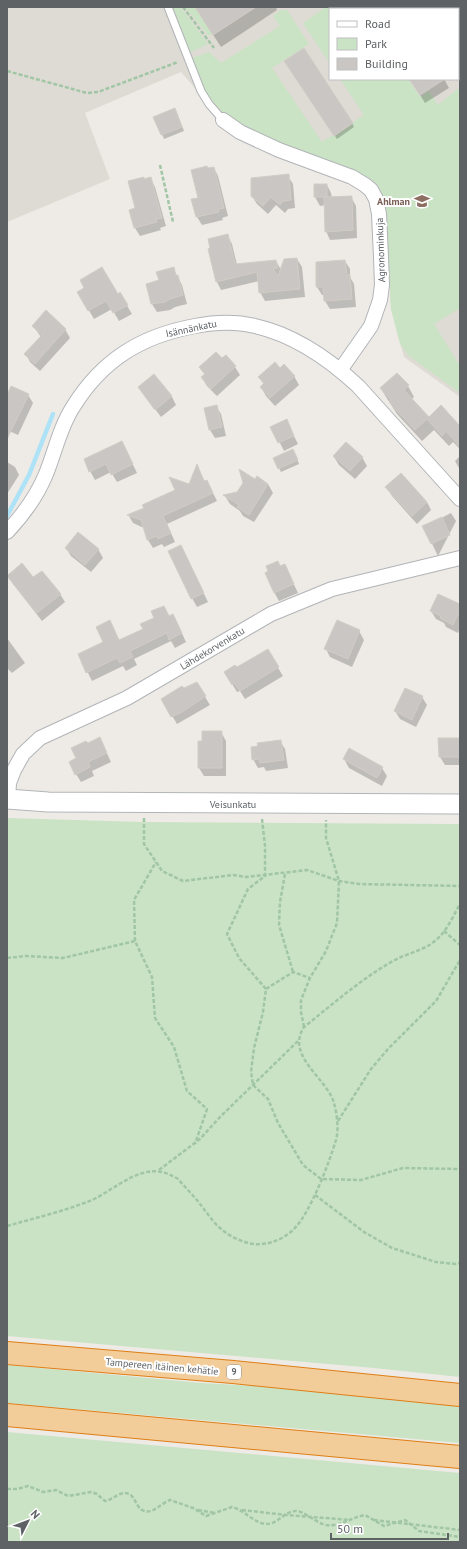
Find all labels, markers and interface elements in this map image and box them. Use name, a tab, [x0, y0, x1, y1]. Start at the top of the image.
legend	[329, 8, 459, 80]
text: Road	[365, 16, 390, 31]
text: Park	[365, 36, 387, 51]
text: Building	[365, 56, 408, 71]
school or university icon: Ahlman	[413, 192, 431, 210]
place label: Ahlman	[377, 195, 410, 208]
street label: Agronominkuja	[373, 217, 388, 283]
street label: Isännänkatu	[164, 317, 218, 340]
street label: Lähdekorvenkatu	[178, 624, 247, 673]
street label: Veisunkatu	[209, 798, 256, 811]
street label: Tampereen itäinen kehätie	[105, 1355, 219, 1378]
road number: 9	[227, 1365, 241, 1379]
north arrow	[8, 1501, 48, 1541]
text: N	[28, 1507, 43, 1522]
scale bar	[331, 1515, 448, 1541]
text: 50 m	[337, 1521, 363, 1536]

